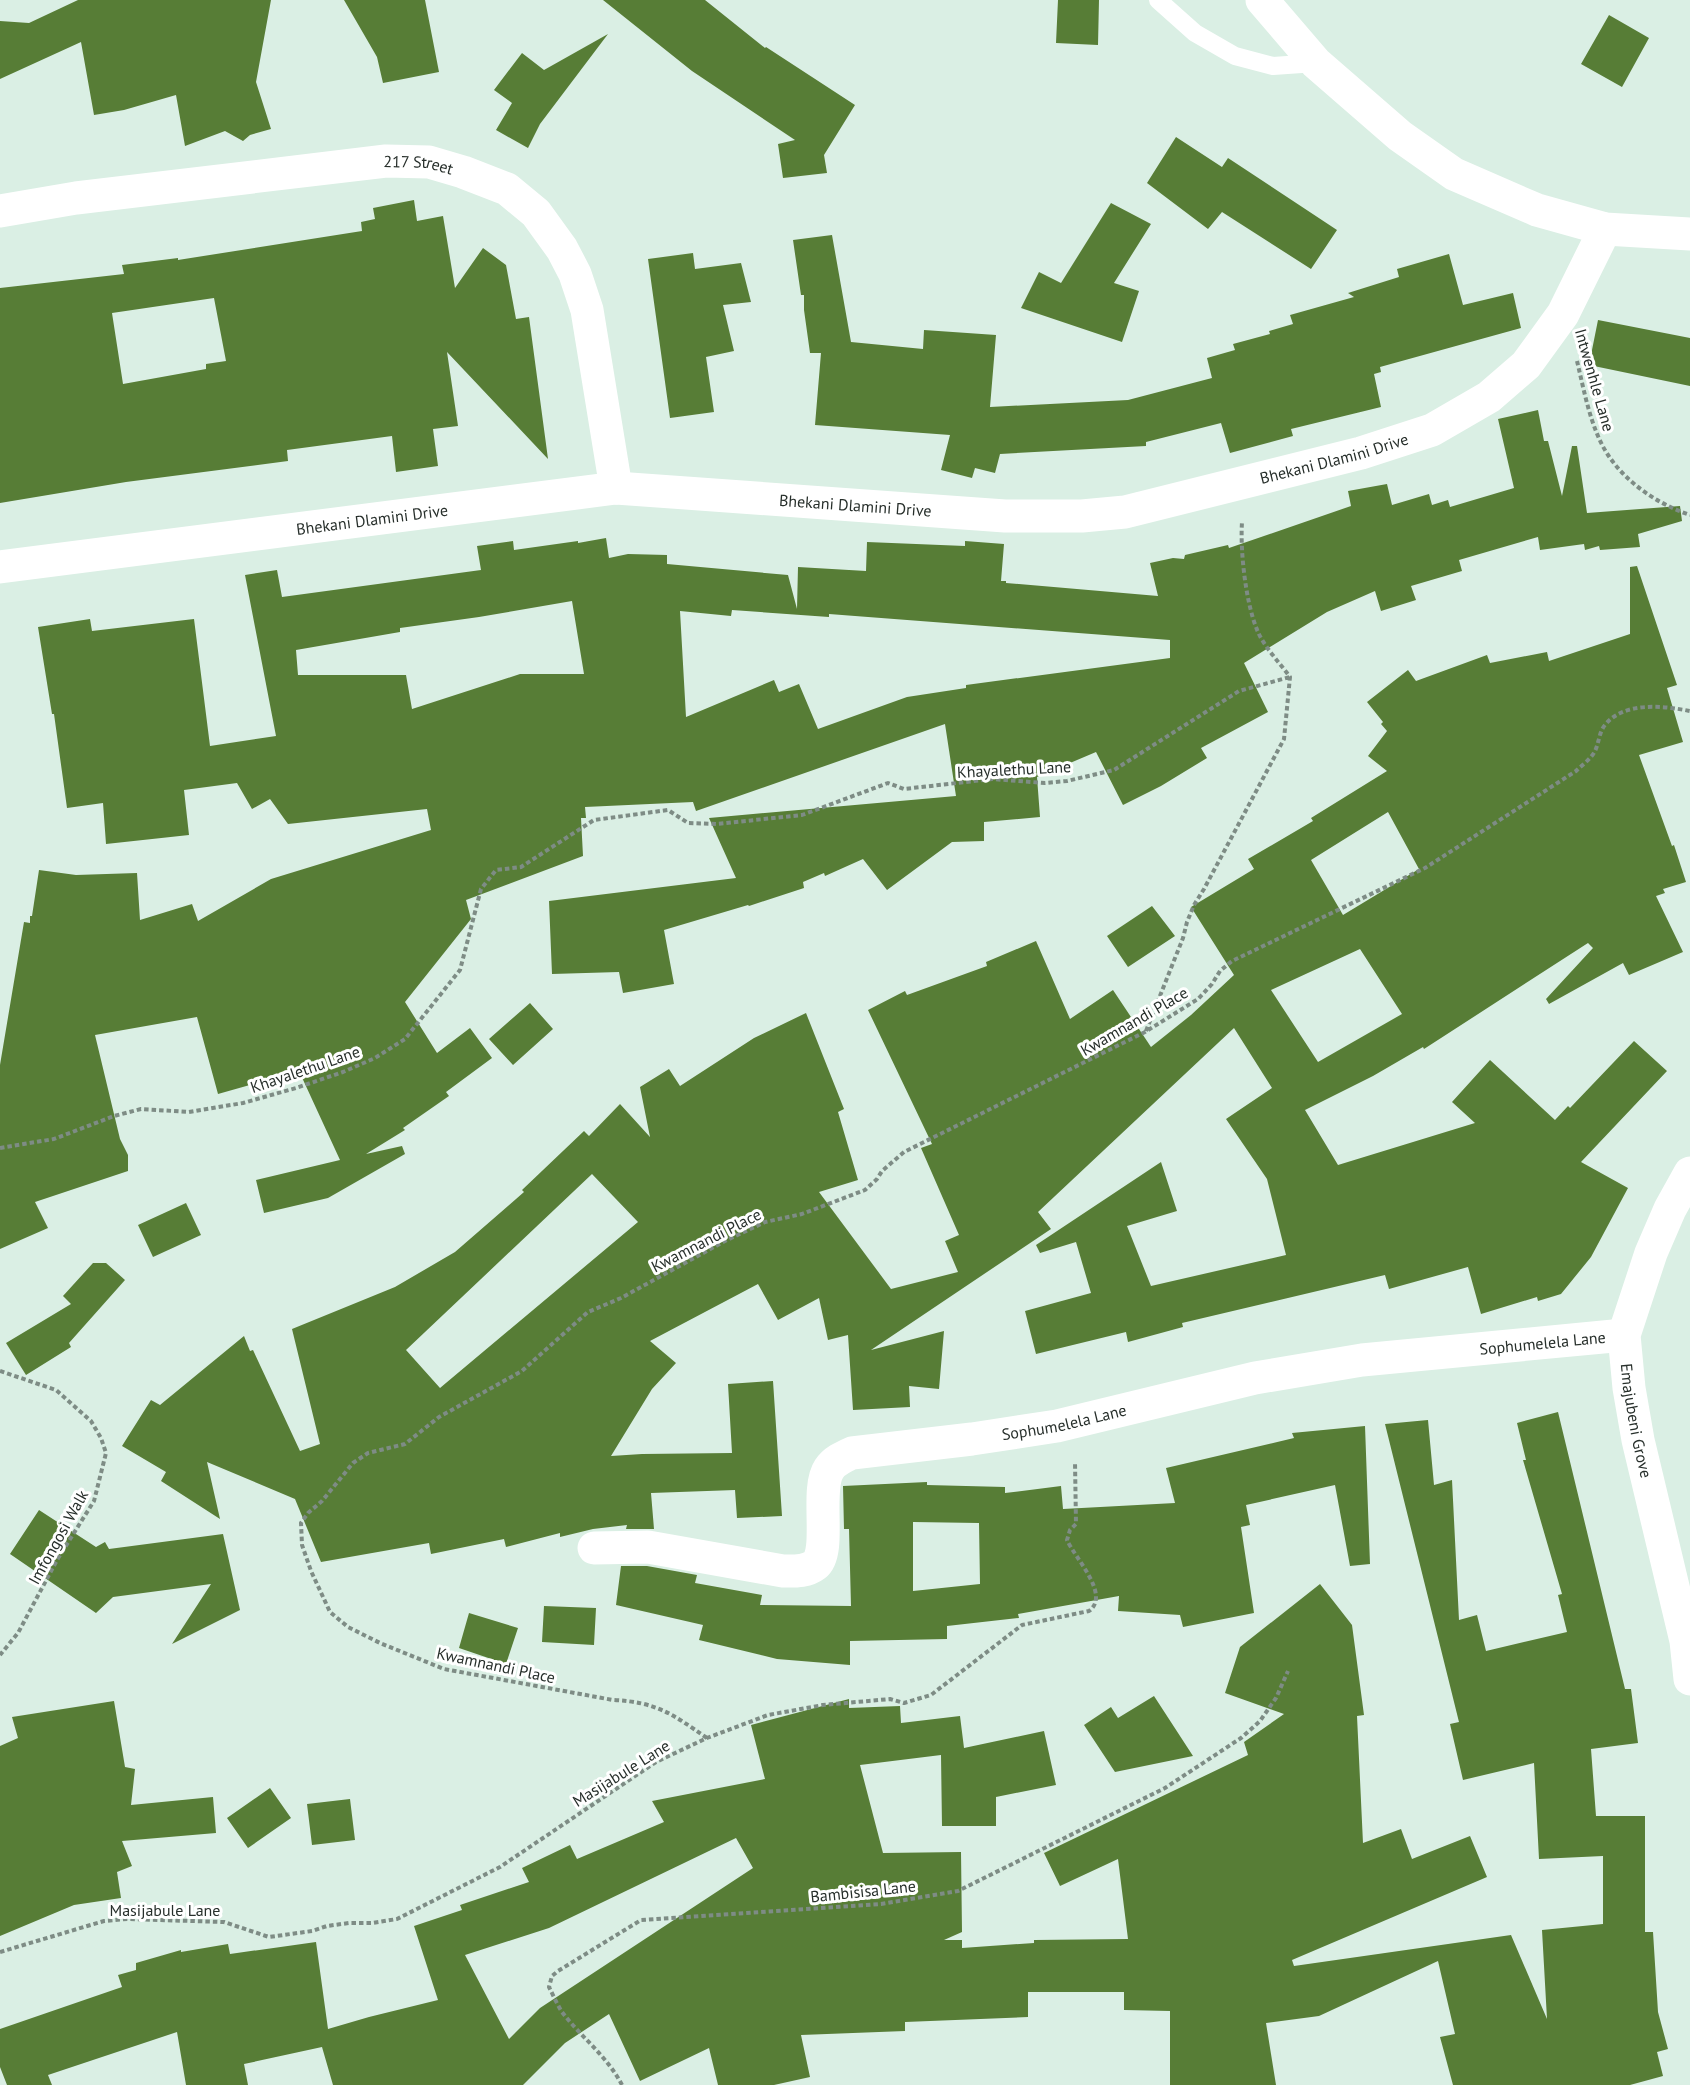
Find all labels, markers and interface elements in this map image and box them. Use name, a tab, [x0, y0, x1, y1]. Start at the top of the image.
street label: 217 Street	[383, 151, 456, 179]
street label: Intwenhle Lane	[1571, 326, 1619, 434]
street label: Bhekani Dlamini Drive	[1258, 428, 1411, 488]
street label: Bhekani Dlamini Drive	[778, 490, 932, 521]
street label: Bhekani Dlamini Drive	[295, 500, 449, 539]
street label: Khayalethu Lane	[956, 756, 1072, 782]
street label: Kwamnandi Place	[1077, 982, 1191, 1060]
street label: Khayalethu Lane	[248, 1041, 362, 1097]
street label: Kwamnandi Place	[648, 1204, 764, 1276]
street label: Sophumelela Lane	[1478, 1327, 1607, 1359]
street label: Emajubeni Grove	[1617, 1363, 1657, 1480]
street label: Sophumelela Lane	[1000, 1400, 1128, 1444]
street label: Imfongosi Walk	[24, 1486, 92, 1588]
street label: Kwamnandi Place	[435, 1643, 557, 1687]
street label: Masijabule Lane	[569, 1735, 673, 1811]
street label: Bambisisa Lane	[809, 1876, 917, 1906]
street label: Masijabule Lane	[110, 1900, 220, 1920]

